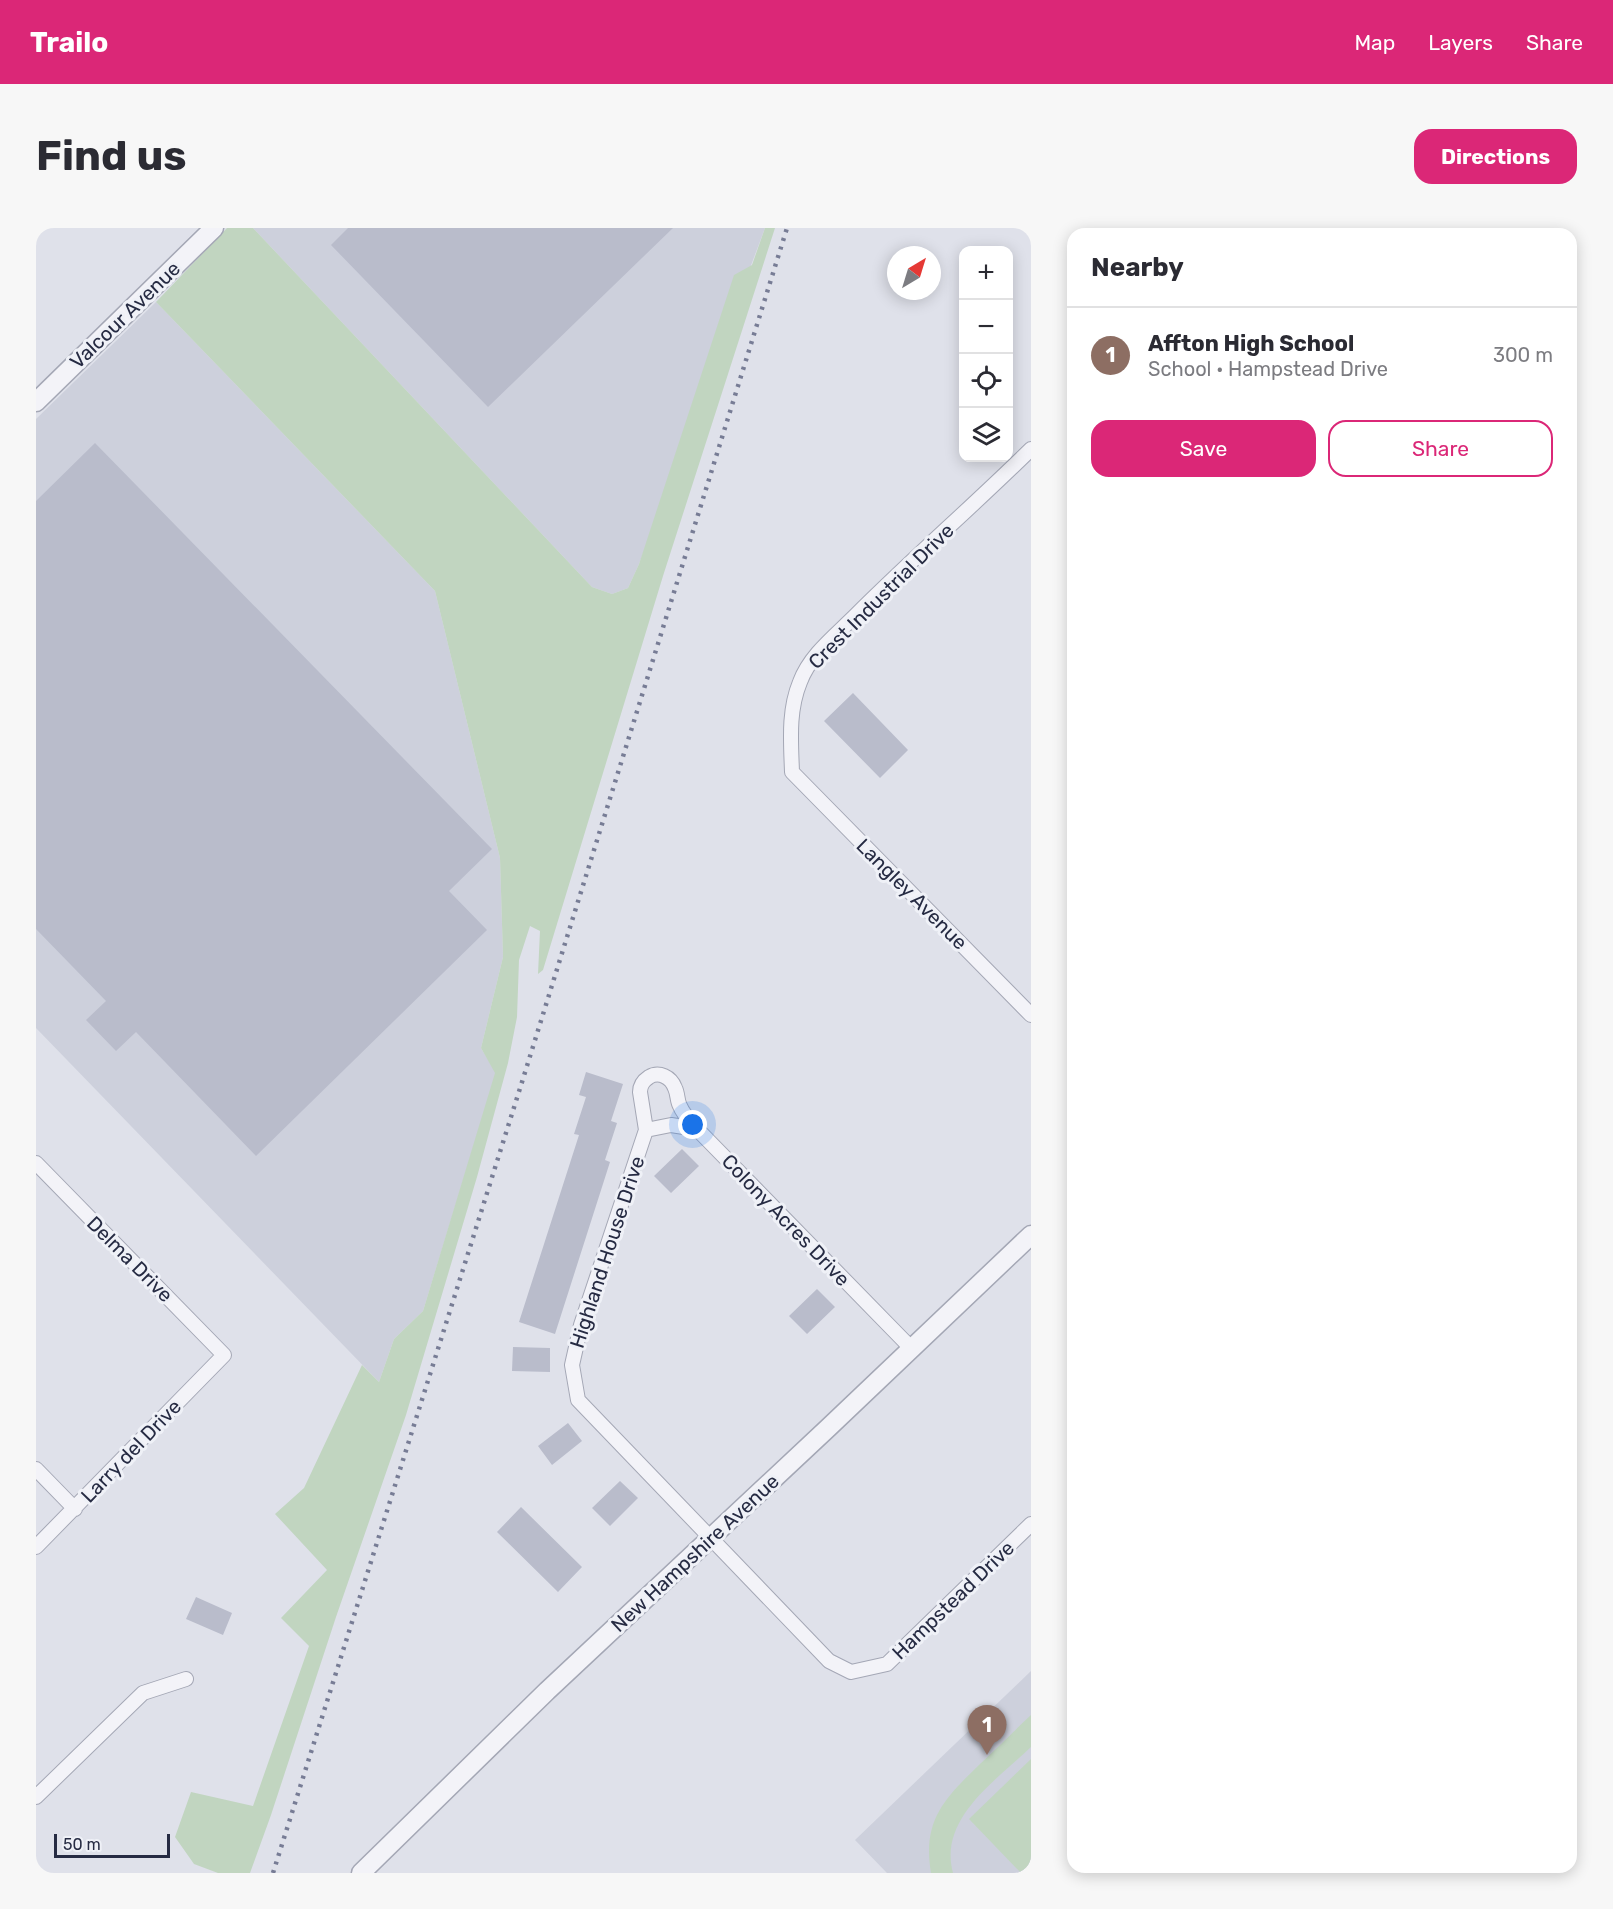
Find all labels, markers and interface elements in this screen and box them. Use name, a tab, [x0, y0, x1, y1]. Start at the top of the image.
text: Trailo	[30, 26, 108, 59]
text: Map	[1354, 30, 1395, 55]
text: Layers	[1428, 30, 1493, 55]
text: Share	[1526, 30, 1583, 55]
button: Directions	[1414, 129, 1577, 184]
text: Find us	[36, 131, 187, 181]
north arrow	[887, 246, 941, 300]
map controls	[959, 246, 1013, 462]
button: +	[959, 246, 1013, 300]
text: Nearby	[1091, 252, 1184, 283]
street label: Valcour Avenue	[65, 256, 185, 374]
button: −	[959, 300, 1013, 354]
text: Affton High School	[1148, 330, 1354, 357]
text: 1	[1106, 343, 1115, 367]
text: 300 m	[1493, 343, 1553, 367]
button: locate	[959, 354, 1013, 408]
text: School · Hampstead Drive	[1148, 357, 1388, 381]
button: layers	[959, 408, 1013, 462]
button: Save	[1091, 420, 1316, 477]
button: Share	[1328, 420, 1553, 477]
street label: Crest Industrial Drive	[803, 518, 959, 674]
street label: Langley Avenue	[852, 834, 972, 954]
your location	[678, 1110, 707, 1139]
street label: Colony Acres Drive	[717, 1149, 855, 1291]
street label: Highland House Drive	[565, 1153, 649, 1351]
street label: Delma Drive	[82, 1211, 178, 1307]
street label: Larry del Drive	[76, 1395, 186, 1507]
street label: New Hampshire Avenue	[606, 1469, 784, 1637]
street label: Hampstead Drive	[887, 1536, 1019, 1664]
pin: 1	[968, 1706, 1006, 1755]
scale bar	[54, 1831, 170, 1858]
text: 50 m	[63, 1835, 101, 1854]

